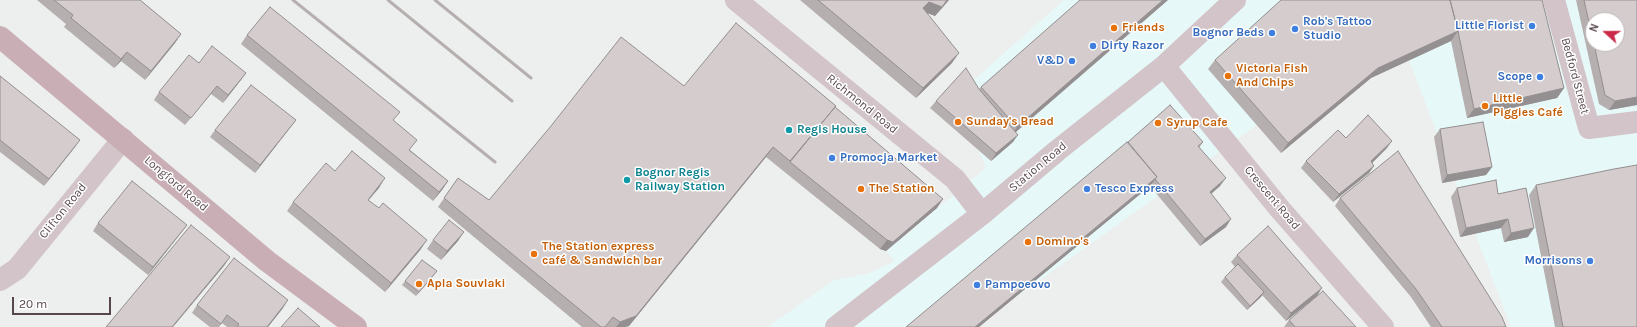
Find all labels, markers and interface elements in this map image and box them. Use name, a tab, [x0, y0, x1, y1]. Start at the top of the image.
north arrow	[1585, 12, 1625, 52]
place label: Rob's Tattoo Studio	[1303, 15, 1372, 43]
place label: Little Florist	[1455, 19, 1524, 33]
place label: Friends	[1122, 21, 1165, 35]
marker: Little Florist	[1527, 21, 1537, 31]
text: N	[1587, 22, 1602, 34]
marker: Friends	[1109, 23, 1119, 33]
marker: Rob's Tattoo Studio	[1290, 24, 1300, 34]
place label: Bognor Beds	[1193, 26, 1264, 40]
marker: Bognor Beds	[1267, 28, 1277, 38]
street label: Bedford Street	[1558, 36, 1592, 116]
place label: Dirty Razor	[1101, 39, 1164, 53]
marker: Dirty Razor	[1088, 41, 1098, 51]
place label: V&D	[1037, 54, 1064, 68]
marker: V&D	[1067, 56, 1077, 66]
place label: Victoria Fish And Chips	[1236, 62, 1308, 90]
place label: Scope	[1498, 70, 1532, 84]
street label: Richmond Road	[824, 71, 900, 137]
marker: Victoria Fish And Chips	[1223, 71, 1233, 81]
marker: Scope	[1535, 72, 1545, 82]
place label: Little Piggies Café	[1493, 92, 1563, 120]
marker: Little Piggies Café	[1480, 101, 1490, 111]
place label: Sunday's Bread	[966, 115, 1054, 129]
place label: Syrup Cafe	[1166, 116, 1228, 130]
marker: Sunday's Bread	[953, 117, 963, 127]
marker: Syrup Cafe	[1153, 118, 1163, 128]
place label: Regis House	[797, 123, 867, 137]
marker: Regis House	[784, 125, 794, 135]
street label: Station Road	[1006, 139, 1070, 195]
place label: Promocja Market	[840, 151, 937, 165]
street label: Longford Road	[141, 153, 211, 215]
marker: Promocja Market	[827, 153, 837, 163]
street label: Crescent Road	[1241, 163, 1303, 233]
place label: Bognor Regis Railway Station	[635, 166, 725, 194]
marker: Bognor Regis Railway Station	[622, 175, 632, 185]
street label: Clifton Road	[36, 180, 90, 242]
place label: The Station	[869, 182, 935, 196]
place label: Tesco Express	[1095, 182, 1174, 196]
marker: The Station	[856, 184, 866, 194]
marker: Tesco Express	[1082, 184, 1092, 194]
place label: Domino's	[1036, 235, 1089, 249]
marker: Domino's	[1023, 237, 1033, 247]
place label: The Station express café & Sandwich bar	[542, 240, 662, 268]
marker: The Station express café & Sandwich bar	[529, 249, 539, 259]
place label: Morrisons	[1524, 254, 1582, 268]
marker: Morrisons	[1585, 256, 1595, 266]
place label: Apla Souvlaki	[427, 277, 505, 291]
place label: Pampoeovo	[985, 278, 1051, 292]
marker: Apla Souvlaki	[414, 279, 424, 289]
marker: Pampoeovo	[972, 280, 982, 290]
scale bar	[14, 289, 113, 315]
text: 20 m	[19, 297, 47, 311]

